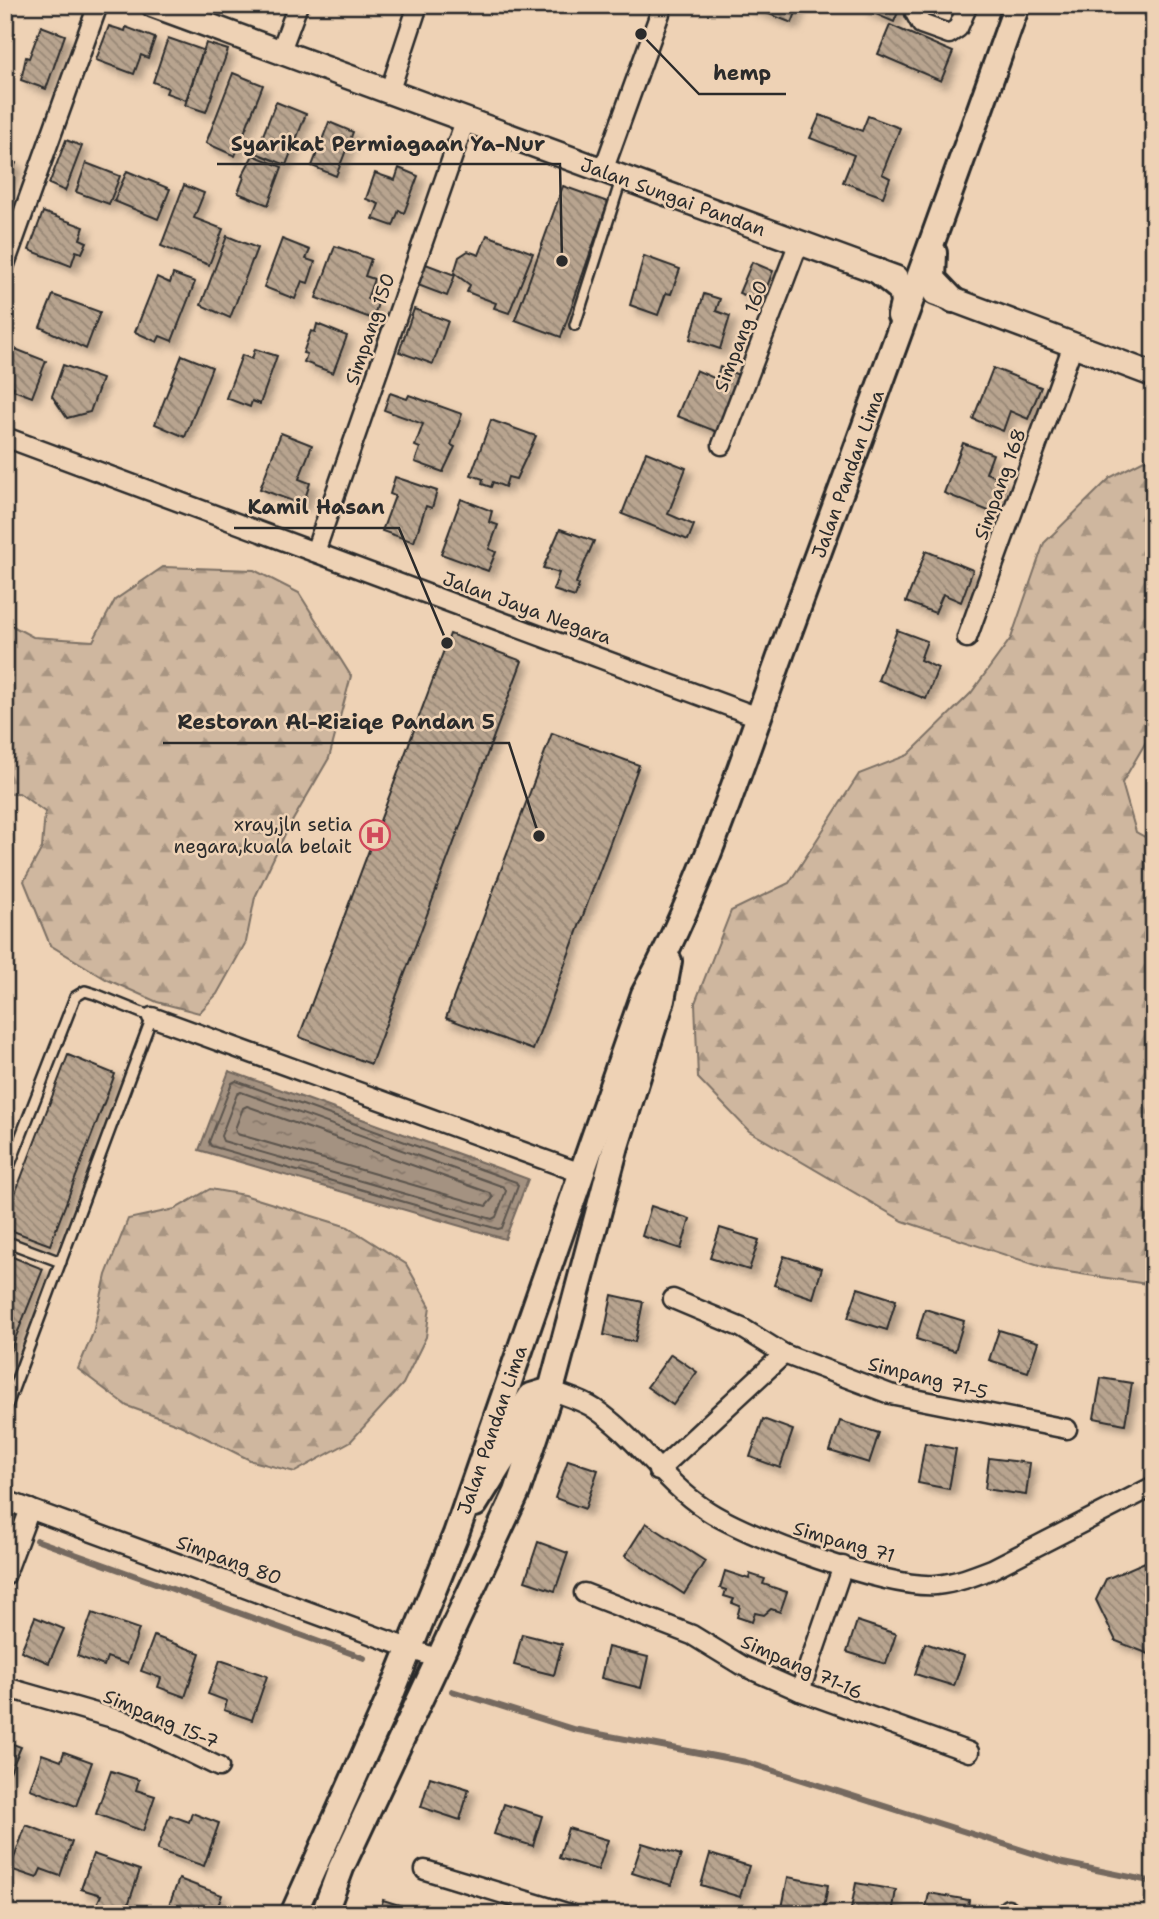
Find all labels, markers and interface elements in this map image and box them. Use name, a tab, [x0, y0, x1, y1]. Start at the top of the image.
callout: hemp	[699, 52, 786, 94]
text: hemp	[713, 59, 771, 87]
callout: Syarikat Permiagaan Ya-Nur	[217, 122, 560, 164]
text: Syarikat Permiagaan Ya-Nur	[231, 130, 545, 158]
street label: Jalan Sungai Pandan	[577, 152, 769, 242]
street label: Simpang 150	[339, 270, 401, 388]
street label: Simpang 160	[708, 277, 774, 395]
street label: Jalan Pandan Lima	[806, 386, 890, 562]
street label: Simpang 168	[968, 425, 1032, 543]
callout: Kamil Hasan	[234, 486, 399, 528]
text: Kamil Hasan	[247, 493, 385, 521]
street label: Jalan Jaya Negara	[439, 566, 615, 650]
callout: Restoran Al-Riziqe Pandan 5	[163, 701, 509, 743]
text: Restoran Al-Riziqe Pandan 5	[177, 708, 495, 736]
place label: xray,jln setia negara,kuala belait	[174, 812, 352, 859]
hospital icon: xray,jln setia negara,kuala belait	[358, 818, 392, 852]
street label: Jalan Pandan Lima	[451, 1342, 533, 1518]
street label: Simpang 71-5	[866, 1351, 990, 1405]
street label: Simpang 71	[790, 1516, 898, 1568]
street label: Simpang 80	[173, 1529, 285, 1591]
street label: Simpang 71-16	[737, 1629, 867, 1705]
street label: Simpang 15-7	[100, 1684, 222, 1754]

